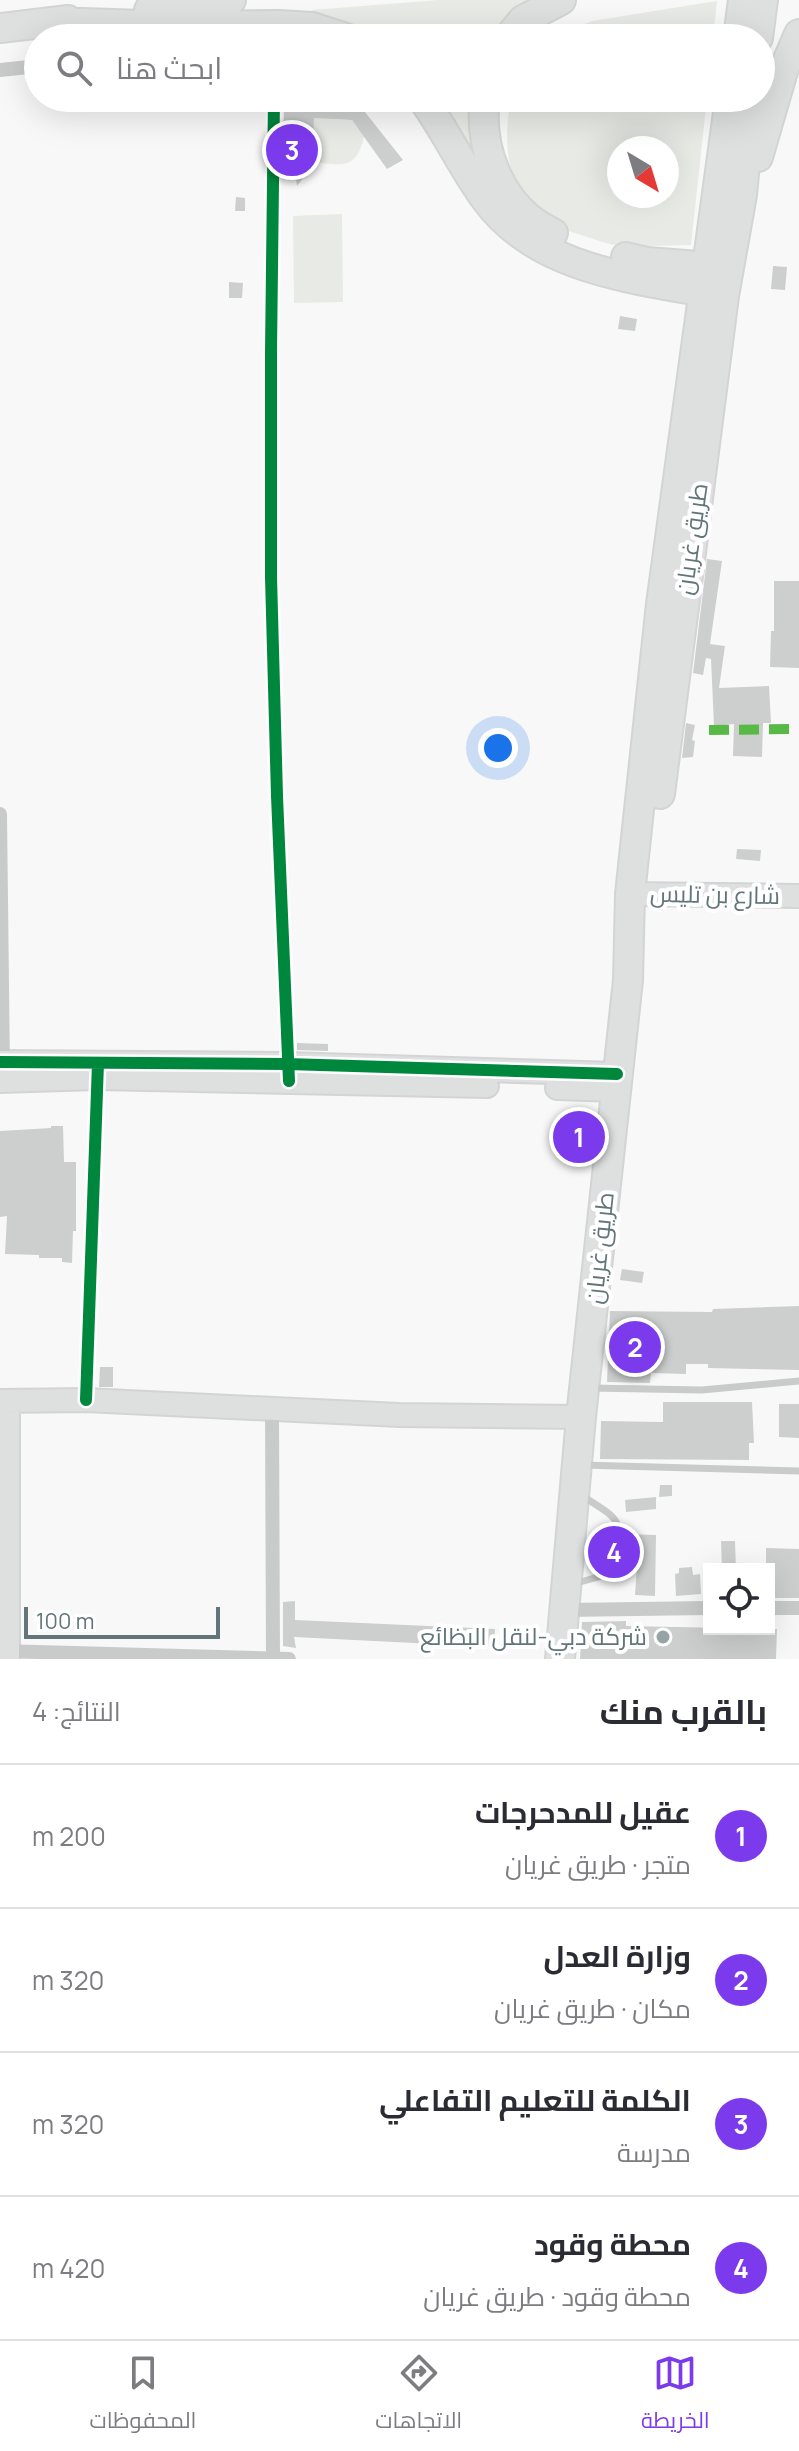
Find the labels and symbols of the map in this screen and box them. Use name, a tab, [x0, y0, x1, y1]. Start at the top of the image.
pin: 3	[266, 120, 318, 180]
north arrow	[607, 136, 679, 208]
street label: طريق غريان	[666, 481, 715, 597]
your location	[478, 728, 518, 768]
street label: شارع بن تليس	[650, 876, 780, 912]
pin: 1	[553, 1107, 605, 1167]
street label: طريق غريان	[576, 1190, 621, 1305]
pin: 2	[609, 1317, 661, 1377]
pin: 4	[588, 1522, 640, 1582]
scale bar	[24, 1603, 220, 1639]
place label: شركة دبي-لنقل البظائع	[420, 1619, 647, 1656]
marker: شركة دبي-لنقل البظائع	[654, 1628, 672, 1646]

